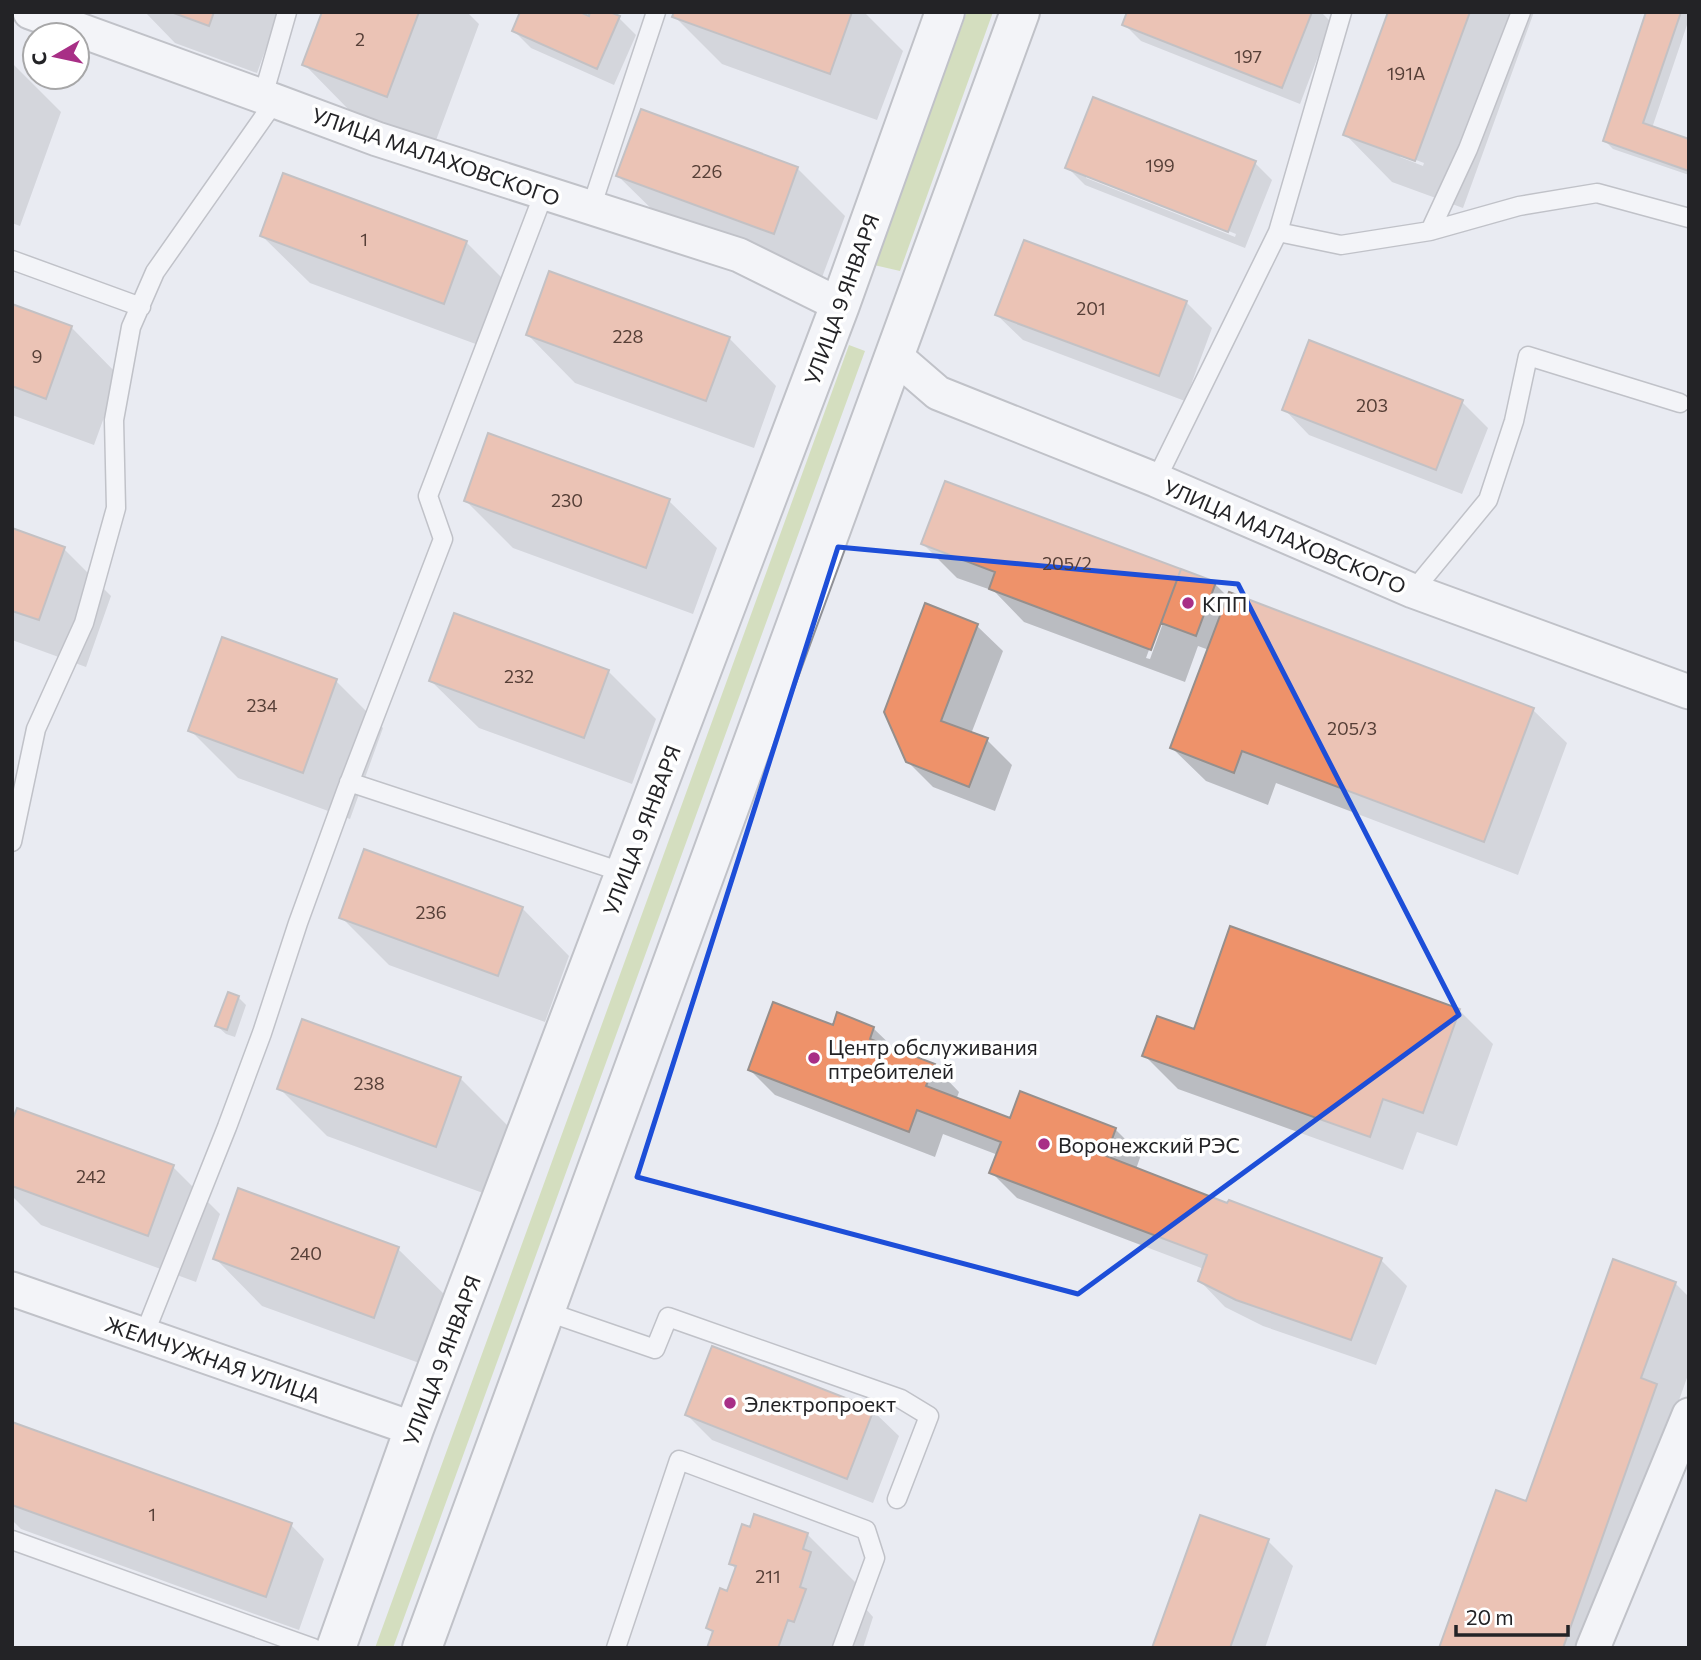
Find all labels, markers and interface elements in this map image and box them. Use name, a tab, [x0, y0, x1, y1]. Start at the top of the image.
north arrow	[21, 21, 91, 91]
house number: 2	[355, 28, 365, 50]
house number: 197	[1234, 45, 1262, 67]
text: С	[26, 51, 51, 67]
house number: 191А	[1387, 62, 1425, 84]
street label: УЛИЦА МАЛАХОВСКОГО	[309, 102, 563, 210]
house number: 199	[1145, 154, 1175, 176]
house number: 226	[692, 160, 722, 182]
street label: УЛИЦА 9 ЯНВАРЯ	[798, 210, 884, 388]
house number: 1	[360, 228, 368, 250]
house number: 201	[1076, 297, 1106, 319]
house number: 228	[613, 325, 643, 347]
house number: 9	[32, 345, 42, 367]
house number: 203	[1356, 394, 1388, 416]
street label: УЛИЦА МАЛАХОВСКОГО	[1160, 474, 1410, 598]
house number: 230	[551, 489, 583, 511]
house number: 205/2	[1042, 552, 1092, 574]
place label: КПП	[1202, 591, 1247, 616]
marker: КПП	[1180, 595, 1196, 611]
house number: 232	[504, 665, 534, 687]
house number: 234	[246, 694, 278, 716]
house number: 205/3	[1327, 717, 1377, 739]
street label: УЛИЦА 9 ЯНВАРЯ	[597, 741, 685, 919]
house number: 236	[415, 901, 447, 923]
place label: Центр обслуживания птребителей	[828, 1034, 1038, 1083]
marker: Центр обслуживания птребителей	[806, 1050, 822, 1066]
house number: 238	[353, 1072, 385, 1094]
place label: Воронежский РЭС	[1058, 1132, 1240, 1157]
marker: Воронежский РЭС	[1036, 1136, 1052, 1152]
house number: 242	[76, 1165, 106, 1187]
house number: 240	[290, 1242, 322, 1264]
street label: УЛИЦА 9 ЯНВАРЯ	[397, 1271, 485, 1449]
street label: ЖЕМЧУЖНАЯ УЛИЦА	[102, 1310, 324, 1408]
place label: Электропроект	[744, 1391, 896, 1416]
marker: Электропроект	[722, 1395, 738, 1411]
house number: 1	[148, 1503, 156, 1525]
house number: 211	[755, 1565, 781, 1587]
scale bar	[1456, 1594, 1568, 1638]
text: 20 m	[1466, 1604, 1514, 1629]

